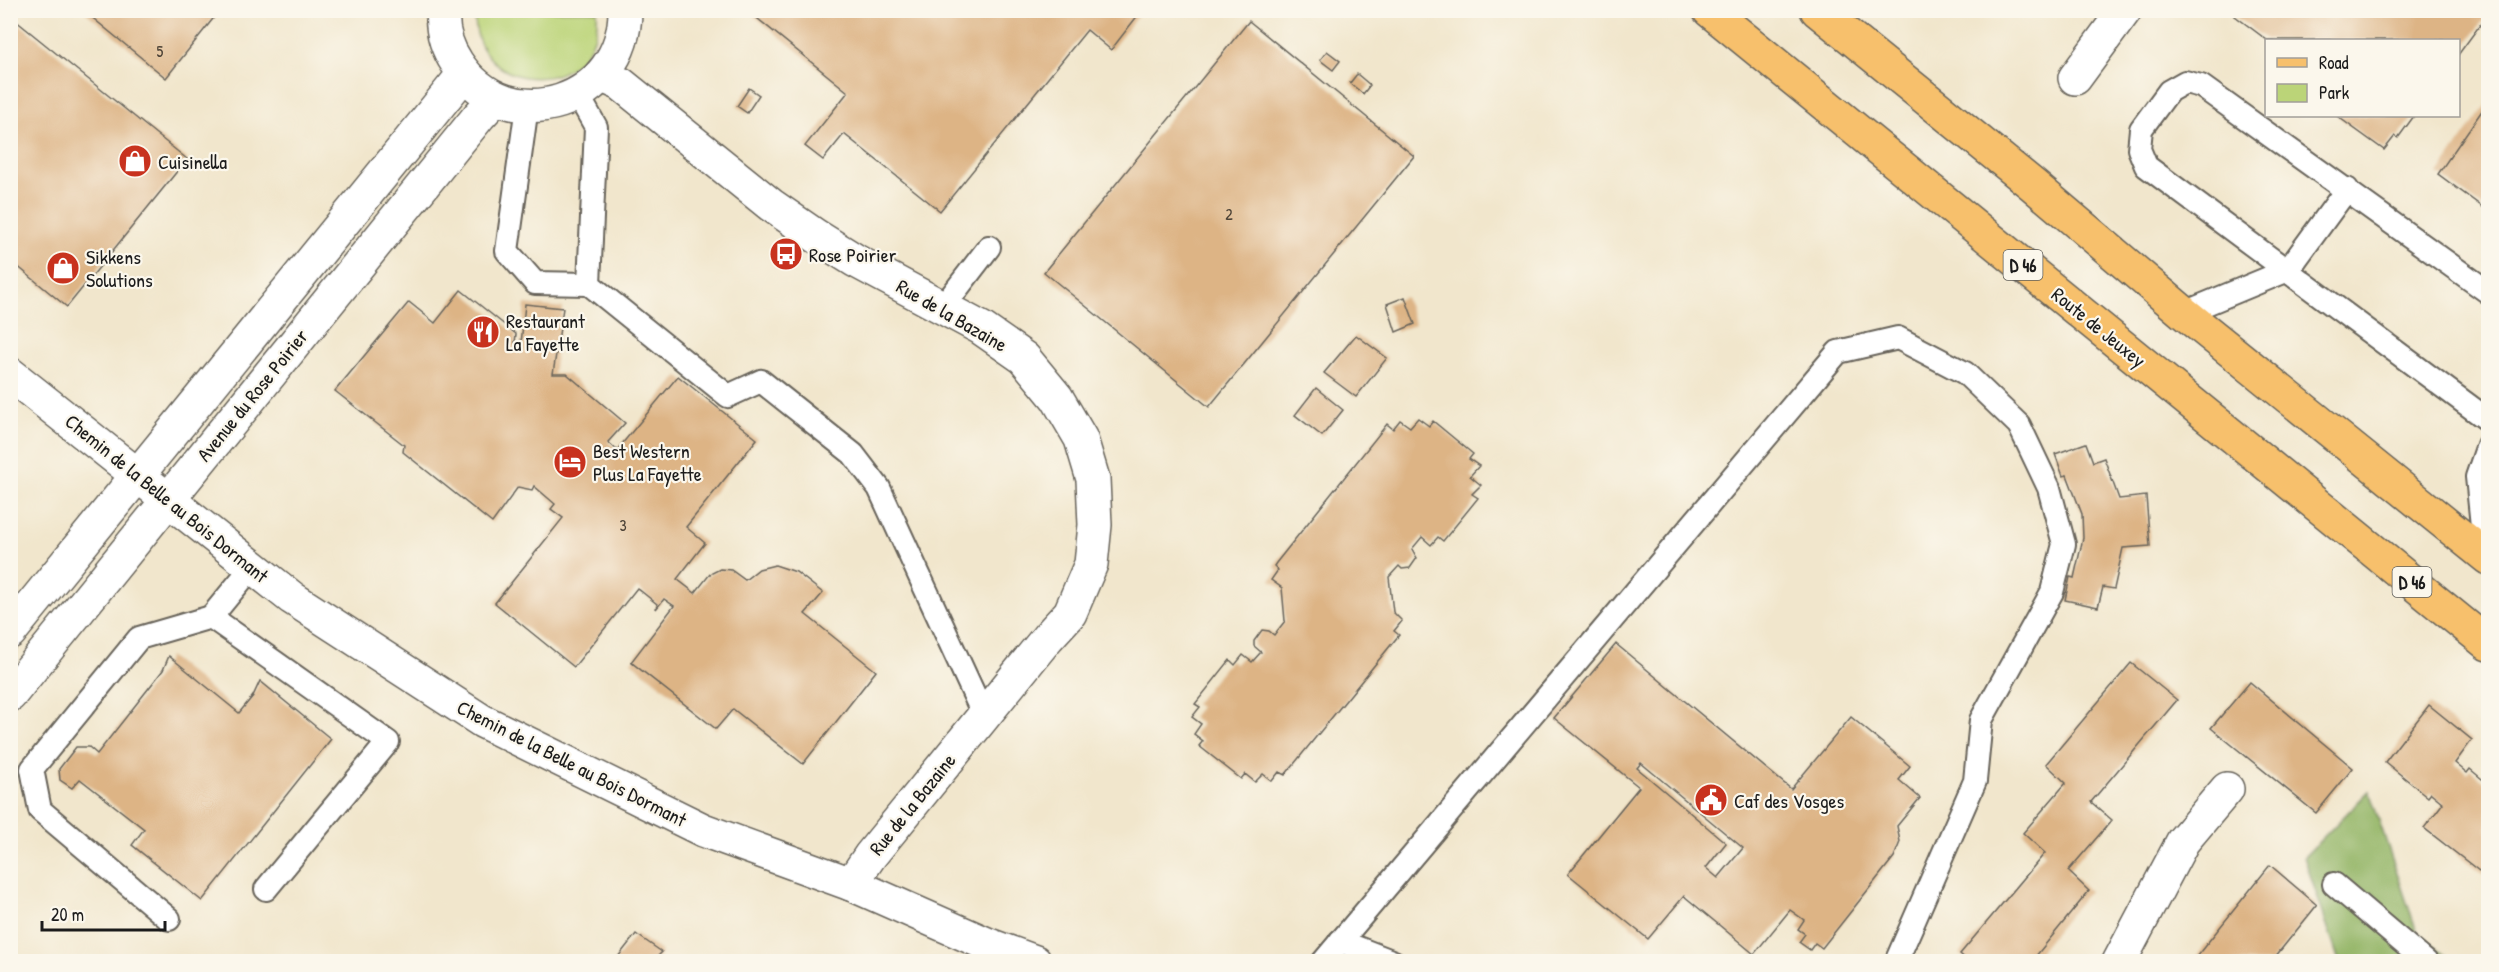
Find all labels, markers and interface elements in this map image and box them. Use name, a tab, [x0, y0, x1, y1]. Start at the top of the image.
legend	[2265, 39, 2460, 117]
house number: 5	[157, 40, 164, 62]
text: Road	[2319, 50, 2349, 75]
text: Park	[2319, 80, 2350, 105]
shop icon: Cuisinella	[117, 143, 153, 179]
place label: Cuisinella	[158, 148, 227, 175]
house number: 2	[1225, 203, 1233, 225]
bus stop icon: Rose Poirier	[768, 236, 804, 272]
place label: Rose Poirier	[809, 241, 897, 268]
place label: Sikkens Solutions	[86, 243, 153, 293]
shop icon: Sikkens Solutions	[45, 250, 81, 286]
road number: D 46	[2004, 250, 2042, 280]
street label: Rue de la Bazaine	[892, 272, 1012, 358]
street label: Route de Jeuxey	[2046, 281, 2152, 373]
place label: Restaurant La Fayette	[506, 307, 586, 357]
restaurant icon: Restaurant La Fayette	[465, 314, 501, 350]
street label: Avenue du Rose Poirier	[190, 323, 314, 467]
street label: Chemin de la Belle au Bois Dormant	[60, 407, 275, 589]
place label: Best Western Plus La Fayette	[593, 437, 702, 487]
hotel icon: Best Western Plus La Fayette	[552, 444, 588, 480]
house number: 3	[619, 514, 627, 536]
road number: D 46	[2392, 567, 2432, 597]
street label: Chemin de la Belle au Bois Dormant	[452, 693, 692, 833]
street label: Rue de la Bazaine	[863, 747, 961, 861]
public building icon: Caf des Vosges	[1693, 782, 1729, 818]
place label: Caf des Vosges	[1734, 787, 1844, 814]
scale bar	[42, 894, 165, 932]
text: 20 m	[51, 902, 84, 927]

